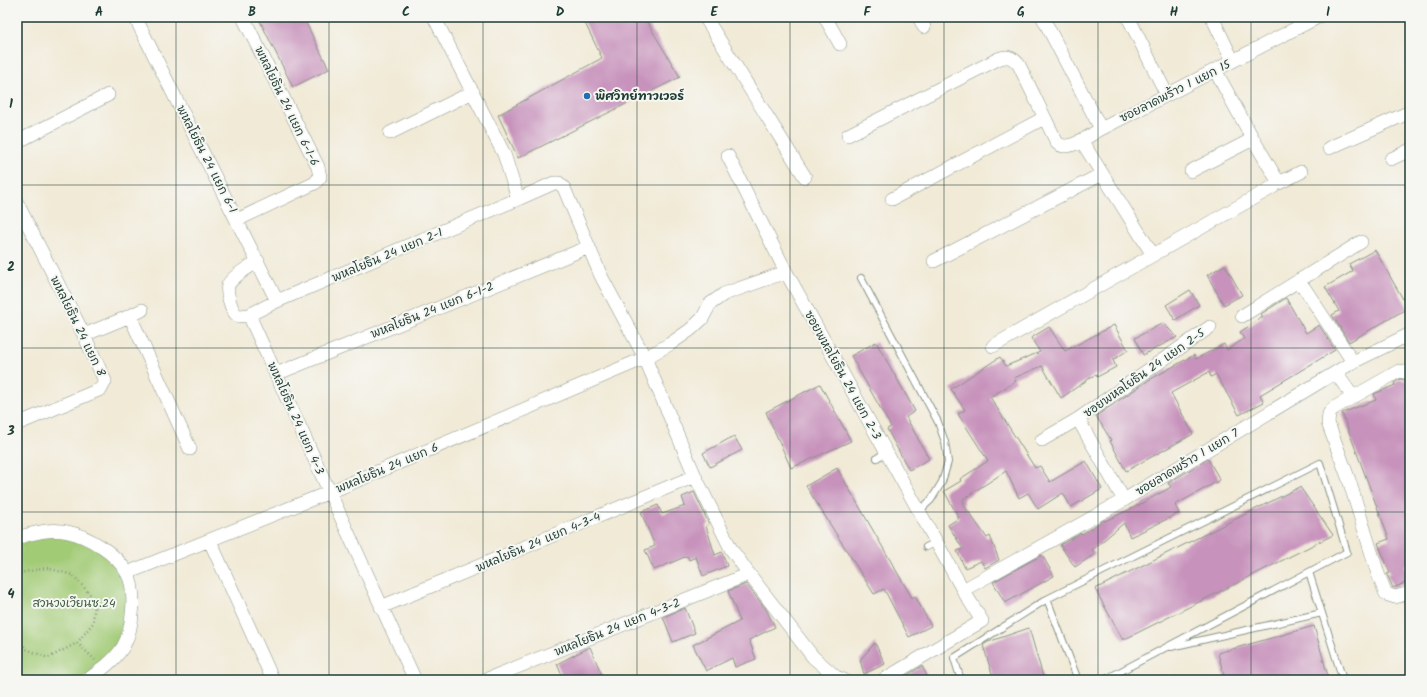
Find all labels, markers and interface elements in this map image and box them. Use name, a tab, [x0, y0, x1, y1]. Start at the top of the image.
text: A	[95, 2, 103, 23]
text: B	[248, 2, 256, 23]
text: C	[402, 2, 410, 23]
text: D	[556, 2, 565, 23]
text: E	[710, 2, 718, 23]
text: F	[863, 2, 871, 23]
text: G	[1017, 2, 1025, 23]
text: H	[1170, 2, 1179, 23]
text: I	[1326, 2, 1330, 23]
street label: พหลโยธิน 24 แยก 6-1-6	[249, 43, 324, 169]
street label: ซอยลาดพร้าว 1 แยก 15	[1116, 55, 1235, 128]
place label: พิศวิทย์ทาวเวอร์	[595, 87, 684, 106]
marker: พิศวิทย์ทาวเวอร์	[582, 91, 592, 101]
text: 1	[9, 94, 13, 115]
street label: พหลโยธิน 24 แยก 6-1	[171, 102, 242, 217]
street label: พหลโยธิน 24 แยก 2-1	[329, 223, 446, 288]
text: 2	[7, 257, 15, 278]
street label: พหลโยธิน 24 แยก 8	[45, 273, 111, 381]
street label: พหลโยธิน 24 แยก 6-1-2	[368, 277, 497, 344]
street label: ซอยพหลโยธิน 24 แยก 2-3	[799, 307, 886, 443]
street label: ซอยพหลโยธิน 24 แยก 2-5	[1080, 323, 1210, 423]
street label: พหลโยธิน 24 แยก 4-3	[262, 359, 329, 478]
text: 3	[6, 421, 15, 442]
street label: ซอยลาดพร้าว 1 แยก 7	[1132, 424, 1243, 501]
street label: พหลโยธิน 24 แยก 6	[333, 438, 441, 499]
street label: พหลโยธิน 24 แยก 4-3-4	[473, 507, 604, 577]
text: 4	[7, 584, 15, 605]
street label: พหลโยธิน 24 แยก 4-3-2	[551, 593, 683, 661]
park label: สวนวงเวียนซ.24	[32, 594, 116, 613]

